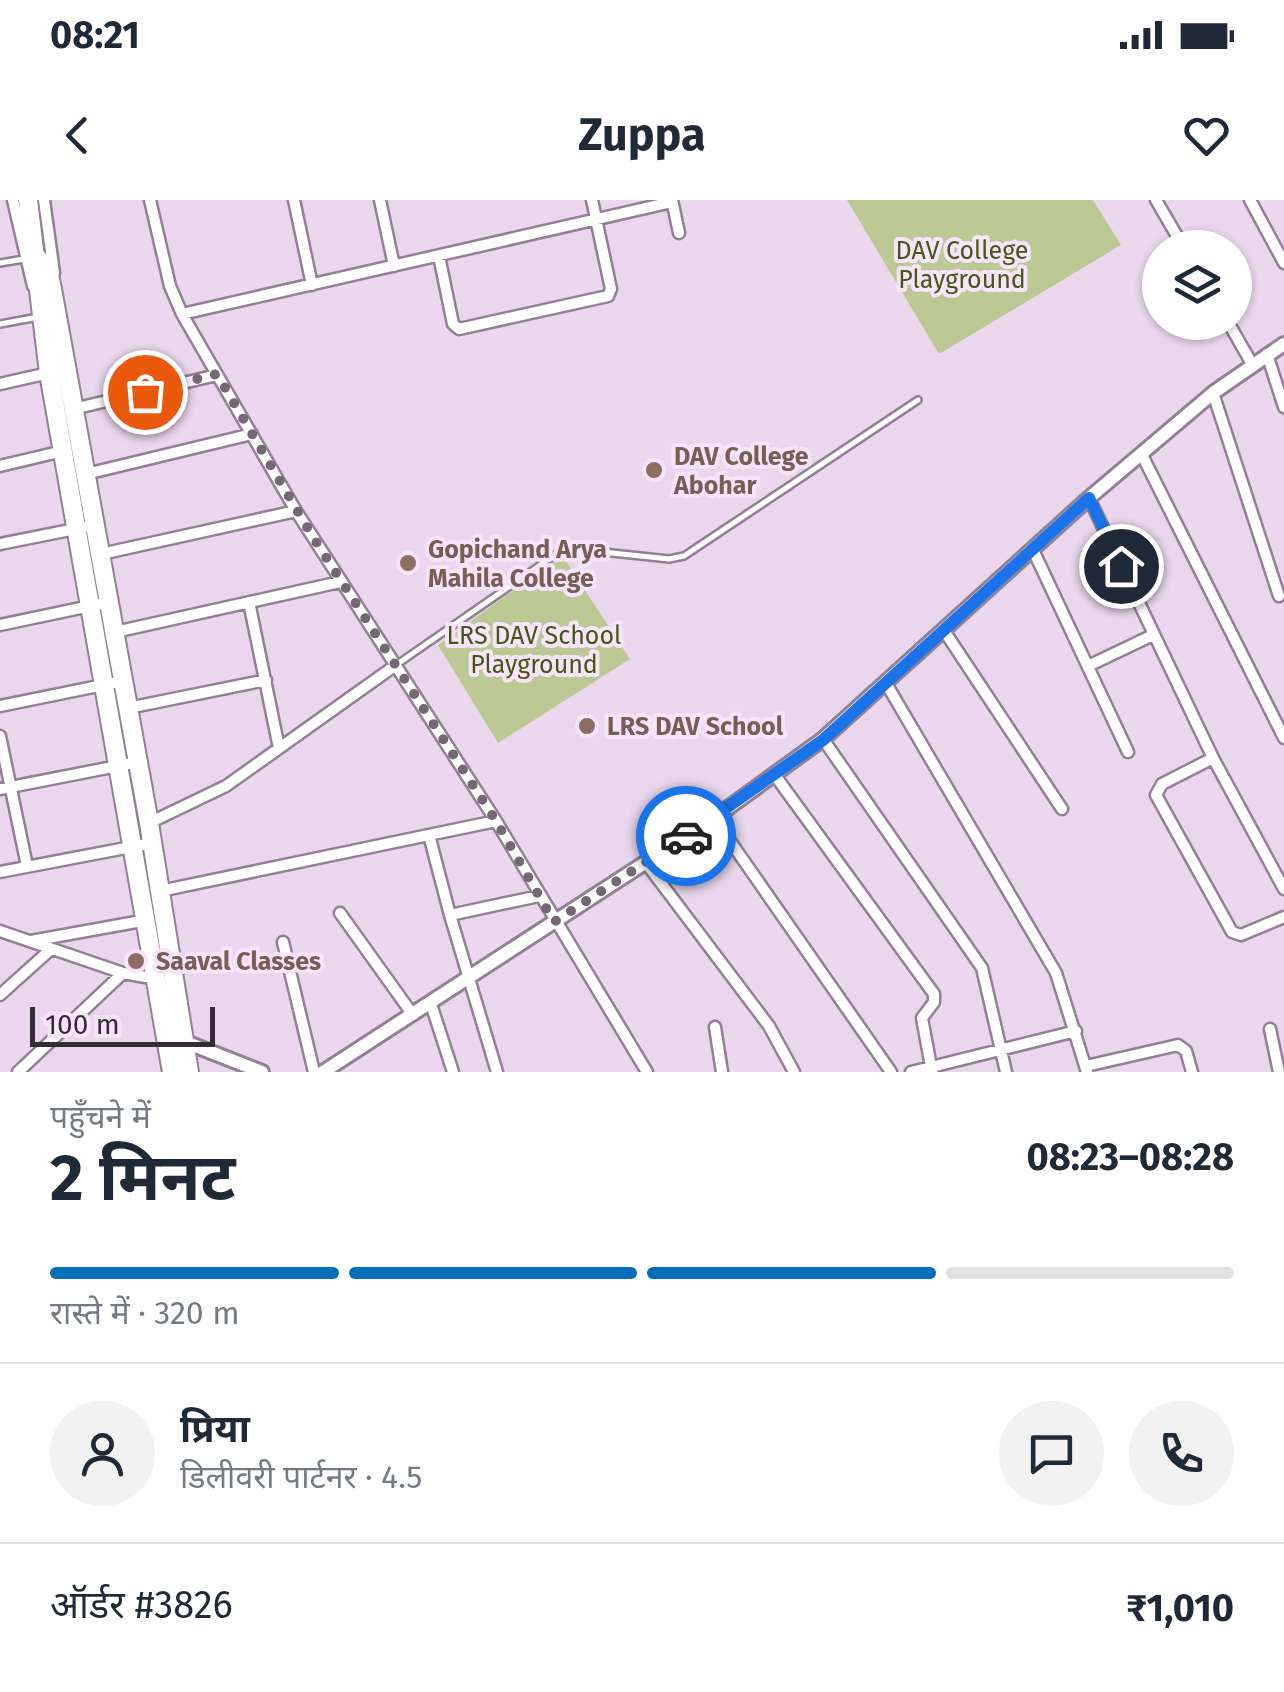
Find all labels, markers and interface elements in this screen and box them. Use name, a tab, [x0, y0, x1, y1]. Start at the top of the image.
text: 08:21	[50, 12, 140, 58]
icon: back	[50, 108, 105, 163]
text: Zuppa	[578, 108, 706, 162]
icon: heart	[1179, 108, 1234, 163]
map controls	[1142, 230, 1252, 340]
button: layers	[1142, 230, 1252, 340]
park label: DAV College Playground	[896, 236, 1028, 295]
pin	[103, 350, 188, 435]
icon: bag	[118, 365, 173, 420]
place label: DAV College Abohar	[673, 442, 809, 501]
marker: DAV College Abohar	[643, 459, 665, 481]
pin	[1079, 524, 1164, 609]
place label: Gopichand Arya Mahila College	[428, 535, 607, 594]
icon: home	[1094, 539, 1149, 594]
marker: Gopichand Arya Mahila College	[397, 552, 419, 574]
park label: LRS DAV School Playground	[447, 621, 621, 680]
place label: LRS DAV School	[607, 712, 784, 742]
marker: LRS DAV School	[576, 715, 598, 737]
courier	[636, 786, 736, 886]
icon: car	[659, 809, 714, 864]
place label: Saaval Classes	[156, 947, 321, 977]
marker: Saaval Classes	[125, 950, 147, 972]
scale bar	[30, 1002, 215, 1046]
text: 100 m	[45, 1008, 120, 1041]
text: पहुँचने में	[50, 1098, 151, 1136]
text: 08:23–08:28	[1026, 1134, 1234, 1180]
text: 2 मिनट	[50, 1139, 235, 1217]
text: रास्ते में · 320 m	[50, 1294, 240, 1332]
button: person	[50, 1401, 155, 1506]
button: chat	[999, 1401, 1104, 1506]
button: phone	[1129, 1401, 1234, 1506]
text: प्रिया	[180, 1406, 250, 1452]
text: डिलीवरी पार्टनर · 4.5	[180, 1458, 422, 1496]
text: ऑर्डर #3826	[50, 1582, 233, 1628]
text: ₹1,010	[1126, 1585, 1234, 1631]

